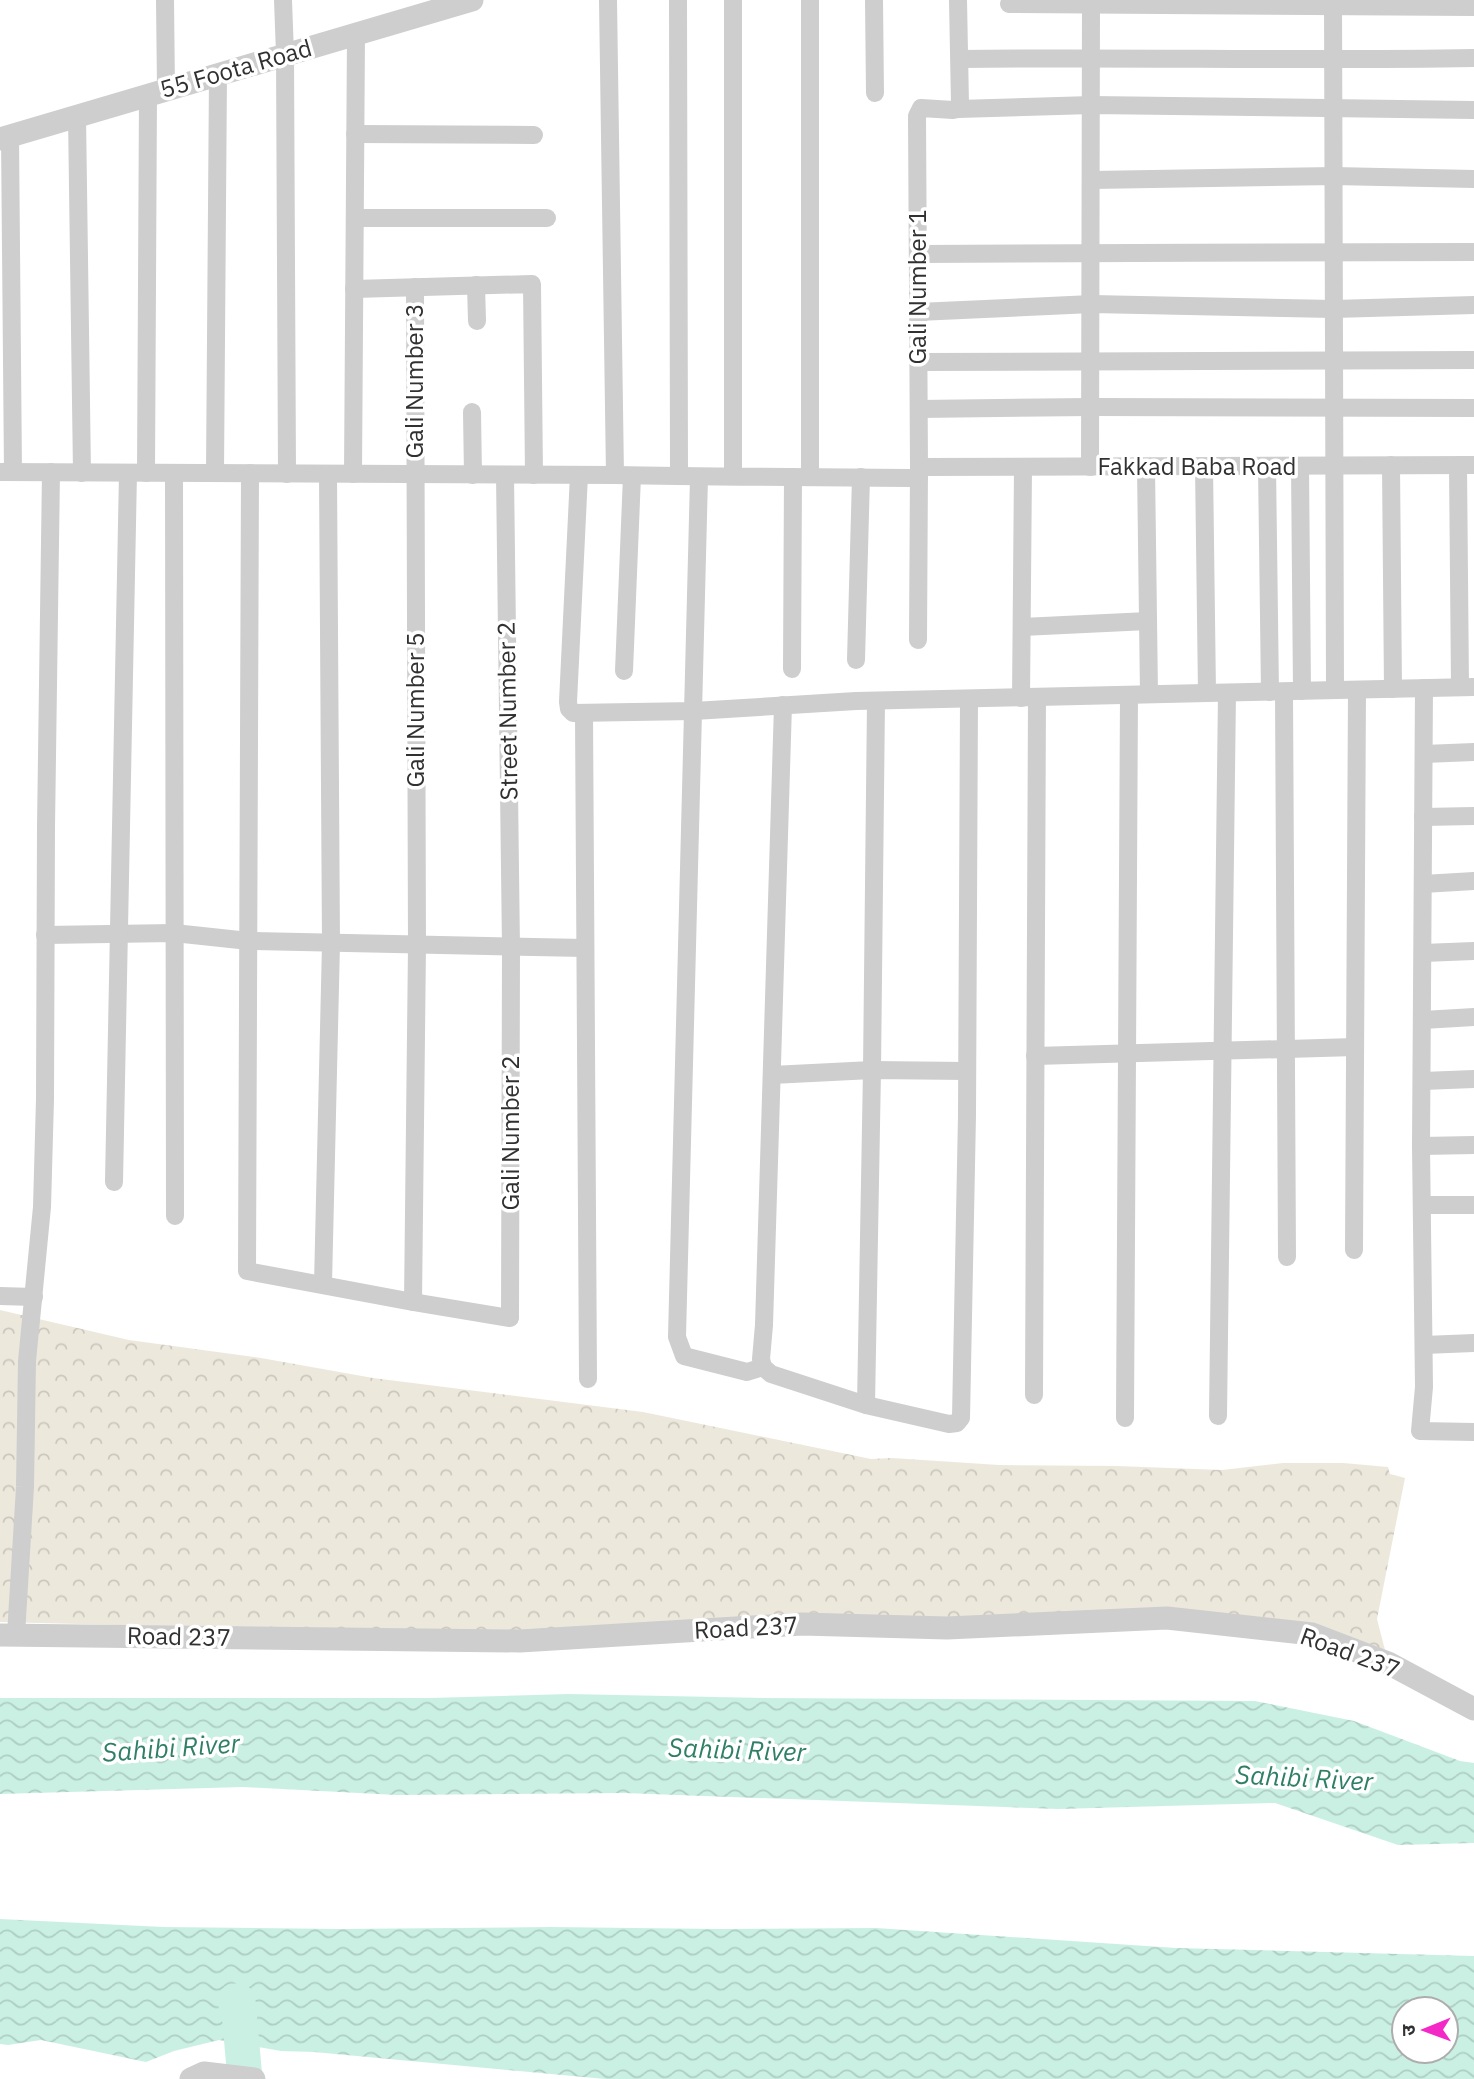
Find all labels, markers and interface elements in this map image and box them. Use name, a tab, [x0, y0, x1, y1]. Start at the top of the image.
street label: 55 Foota Road	[156, 31, 315, 105]
street label: Gali Number 1	[901, 209, 933, 365]
street label: Gali Number 3	[398, 303, 430, 459]
street label: Fakkad Baba Road	[1098, 450, 1296, 482]
street label: Street Number 2	[489, 621, 525, 801]
street label: Gali Number 5	[399, 632, 431, 788]
street label: Gali Number 2	[494, 1055, 526, 1211]
street label: Road 237	[693, 1608, 799, 1646]
street label: Road 237	[127, 1619, 231, 1653]
street label: Road 237	[1296, 1619, 1405, 1685]
water label: Sahibi River	[101, 1725, 242, 1769]
water label: Sahibi River	[668, 1730, 808, 1768]
water label: Sahibi River	[1234, 1756, 1375, 1798]
north arrow	[1390, 1995, 1460, 2065]
text: उ	[1396, 2024, 1420, 2036]

